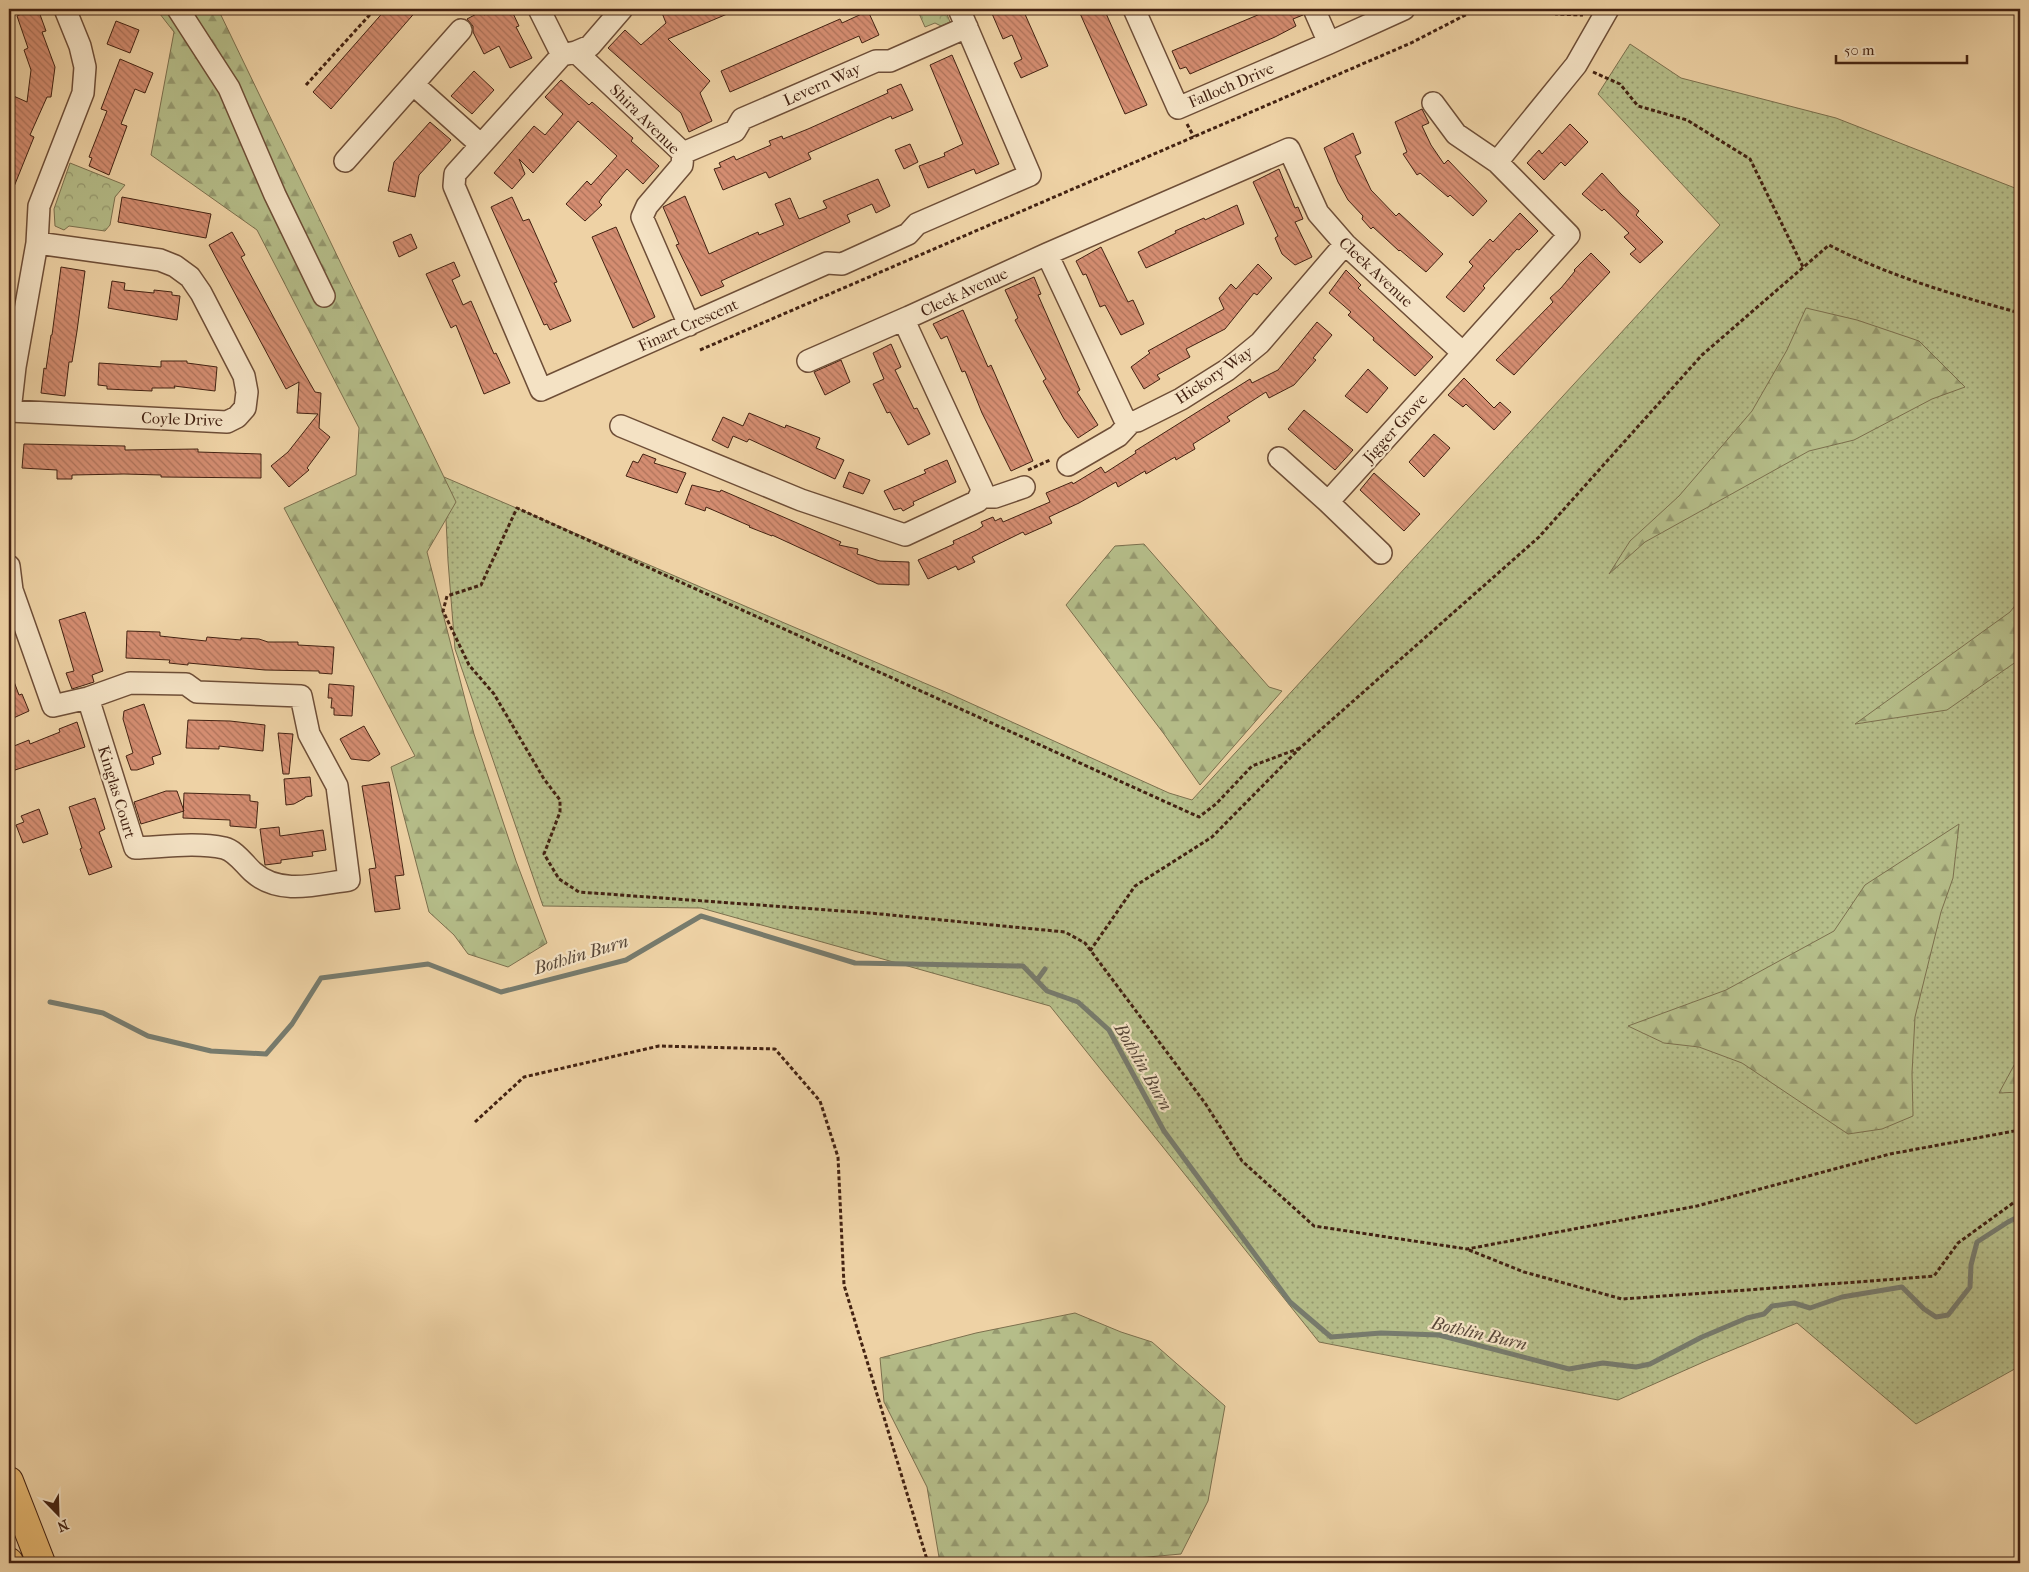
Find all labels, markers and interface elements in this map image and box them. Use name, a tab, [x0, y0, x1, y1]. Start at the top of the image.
scale bar	[1836, 32, 1968, 64]
text: 50 m	[1844, 41, 1875, 59]
street label: Levern Way	[780, 58, 864, 110]
street label: Falloch Drive	[1185, 58, 1277, 112]
street label: Shira Avenue	[606, 80, 684, 158]
street label: Cleek Avenue	[1335, 233, 1417, 311]
street label: Cleek Avenue	[917, 263, 1011, 321]
street label: Finart Crescent	[635, 294, 741, 355]
street label: Hickory Way	[1172, 342, 1257, 408]
street label: Jigger Grove	[1357, 389, 1431, 468]
street label: Coyle Drive	[141, 408, 223, 430]
street label: Kinglas Court	[94, 743, 140, 841]
water label: Bothlin Burn	[530, 931, 631, 980]
water label: Bothlin Burn	[1109, 1019, 1177, 1115]
water label: Bothlin Burn	[1428, 1313, 1529, 1355]
north arrow	[32, 1490, 82, 1540]
text: N	[54, 1516, 71, 1536]

